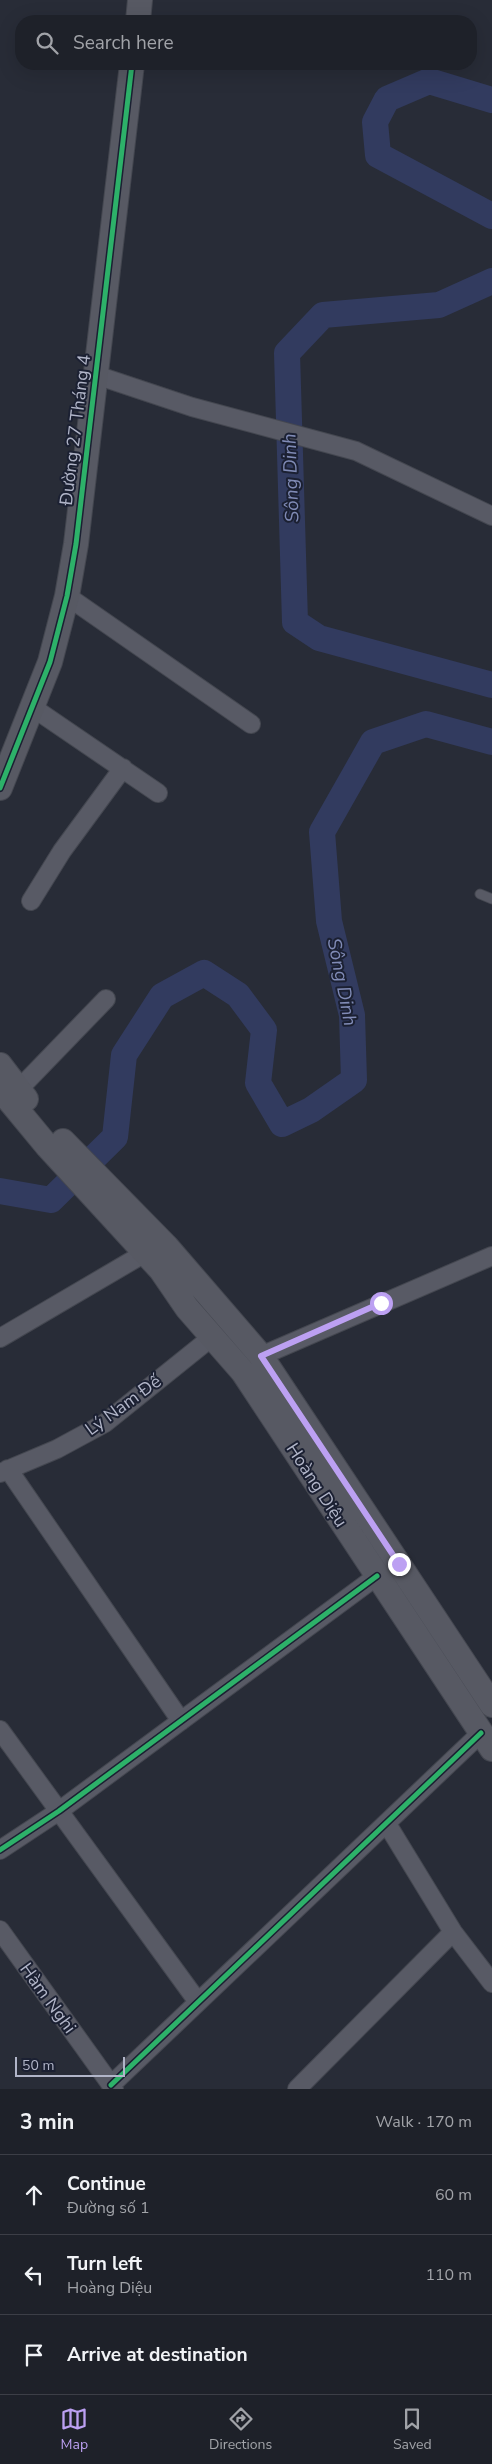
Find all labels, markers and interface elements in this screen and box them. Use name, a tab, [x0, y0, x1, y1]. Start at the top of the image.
search box	[15, 15, 477, 70]
icon: search	[33, 29, 61, 57]
text: Search here	[73, 30, 174, 56]
street label: Đường 27 Tháng 4	[54, 353, 96, 508]
water label: Sông Dinh	[276, 433, 306, 523]
water label: Sông Dinh	[321, 936, 363, 1028]
route start	[370, 1292, 393, 1315]
street label: Lý Nam Đế	[80, 1369, 166, 1441]
street label: Hoàng Diệu	[281, 1438, 353, 1532]
route end	[388, 1553, 411, 1576]
street label: Hàm Nghi	[14, 1958, 82, 2038]
scale bar	[15, 2054, 125, 2077]
text: 50 m	[22, 2056, 54, 2075]
text: 3 min	[20, 2108, 74, 2136]
text: Walk · 170 m	[376, 2111, 472, 2133]
text: Continue	[67, 2171, 146, 2197]
icon: ahead	[20, 2181, 48, 2209]
text: 60 m	[435, 2184, 472, 2206]
text: Đường số 1	[67, 2197, 150, 2219]
text: Turn left	[67, 2251, 142, 2277]
icon: left	[20, 2261, 48, 2289]
text: 110 m	[425, 2264, 472, 2286]
text: Hoàng Diệu	[67, 2277, 152, 2299]
icon: arrive	[20, 2341, 48, 2369]
text: Arrive at destination	[67, 2342, 248, 2368]
tab: Map	[60, 2405, 88, 2454]
tab: Directions	[209, 2405, 272, 2454]
tab: Saved	[393, 2405, 432, 2454]

